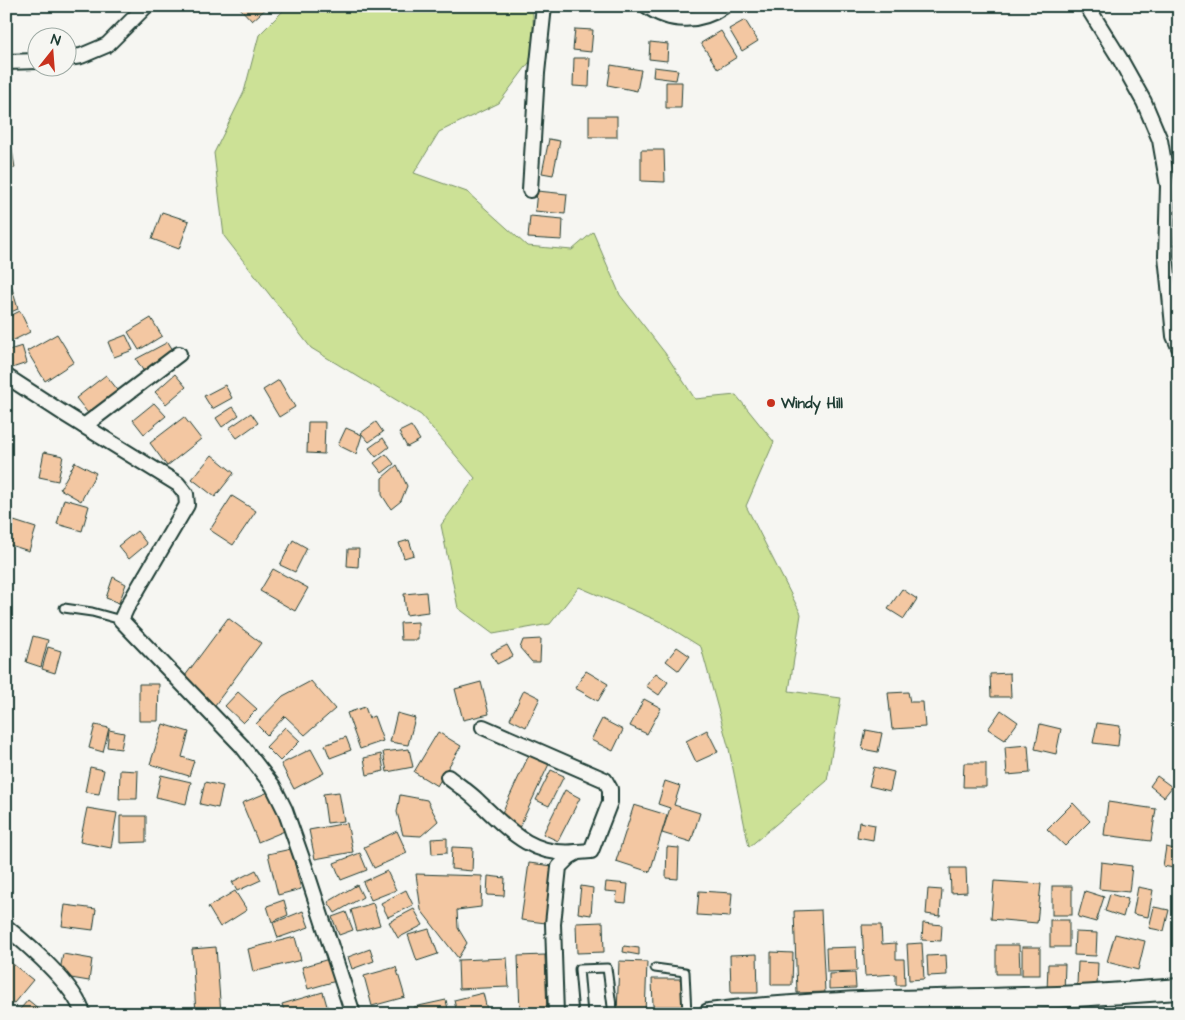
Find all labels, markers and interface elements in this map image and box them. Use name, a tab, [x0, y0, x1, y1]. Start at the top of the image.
north arrow	[28, 28, 78, 78]
text: N	[48, 30, 63, 51]
place label: Windy Hill	[780, 393, 844, 415]
marker: Windy Hill	[765, 397, 777, 409]

